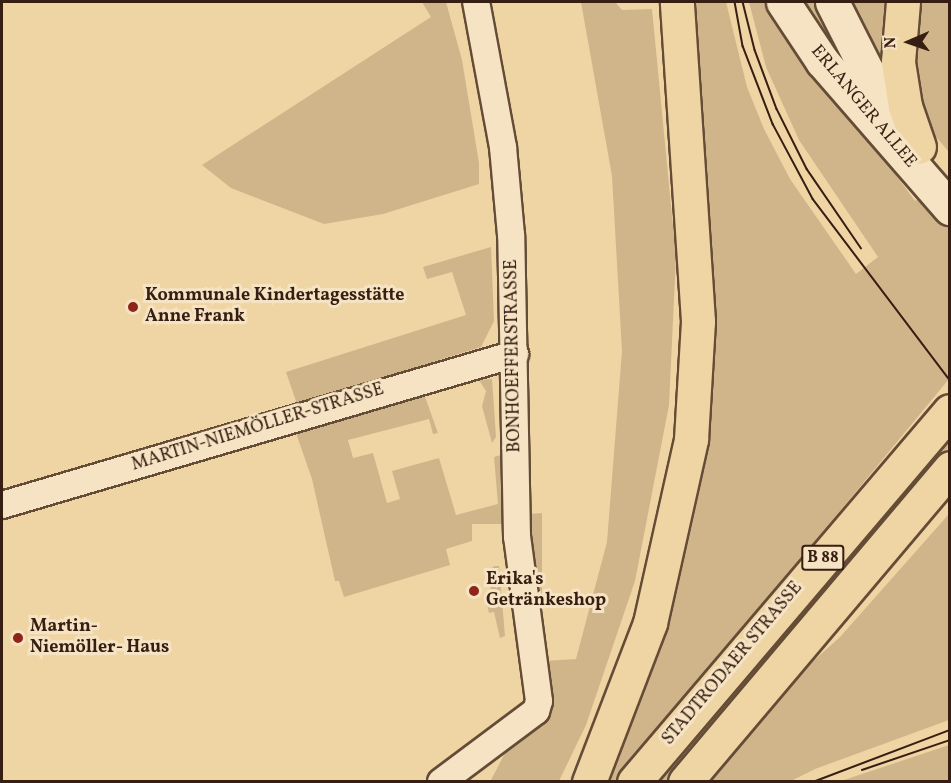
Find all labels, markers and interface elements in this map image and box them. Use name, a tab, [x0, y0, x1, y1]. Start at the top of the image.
north arrow	[879, 12, 939, 72]
street label: ERLANGER ALLEE	[805, 41, 921, 173]
street label: BONHOEFFERSTRASSE	[502, 259, 526, 453]
place label: Kommunale Kindertagesstätte Anne Frank	[145, 286, 404, 328]
marker: Kommunale Kindertagesstätte Anne Frank	[126, 300, 140, 314]
street label: MARTIN-NIEMÖLLER-STRASSE	[129, 379, 387, 477]
road number: B 88	[800, 545, 846, 571]
place label: Erika's Getränkeshop	[486, 570, 606, 612]
street label: STADTRODAER STRASSE	[658, 578, 808, 750]
marker: Erika's Getränkeshop	[467, 584, 481, 598]
place label: Martin- Niemöller- Haus	[30, 617, 170, 660]
marker: Martin- Niemöller- Haus	[11, 631, 25, 645]

